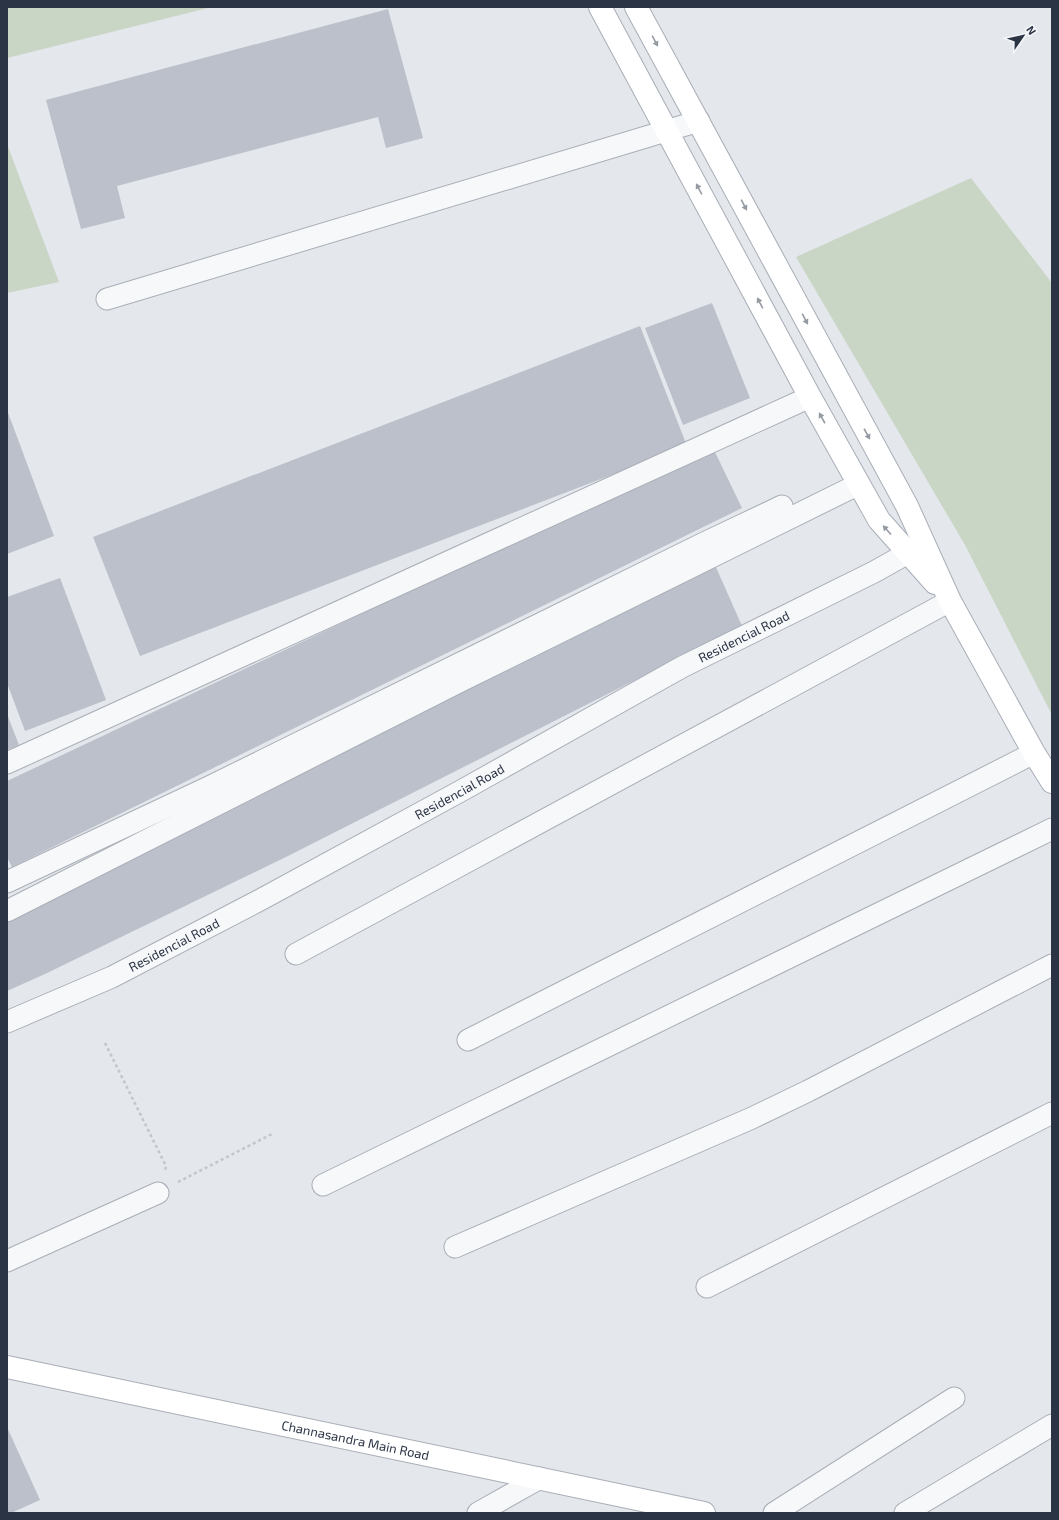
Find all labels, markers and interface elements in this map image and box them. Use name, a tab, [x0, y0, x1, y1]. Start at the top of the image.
north arrow	[1003, 16, 1043, 56]
text: N	[1024, 23, 1039, 37]
one-way arrow	[652, 35, 658, 47]
one-way arrow	[695, 183, 702, 194]
one-way arrow	[740, 199, 747, 211]
one-way arrow	[757, 297, 763, 309]
one-way arrow	[802, 313, 809, 325]
one-way arrow	[818, 412, 825, 423]
one-way arrow	[864, 428, 871, 439]
one-way arrow	[883, 524, 892, 535]
street label: Residencial Road	[695, 607, 792, 666]
street label: Residencial Road	[412, 760, 507, 823]
street label: Residencial Road	[126, 915, 222, 975]
street label: Channasandra Main Road	[280, 1417, 431, 1463]

